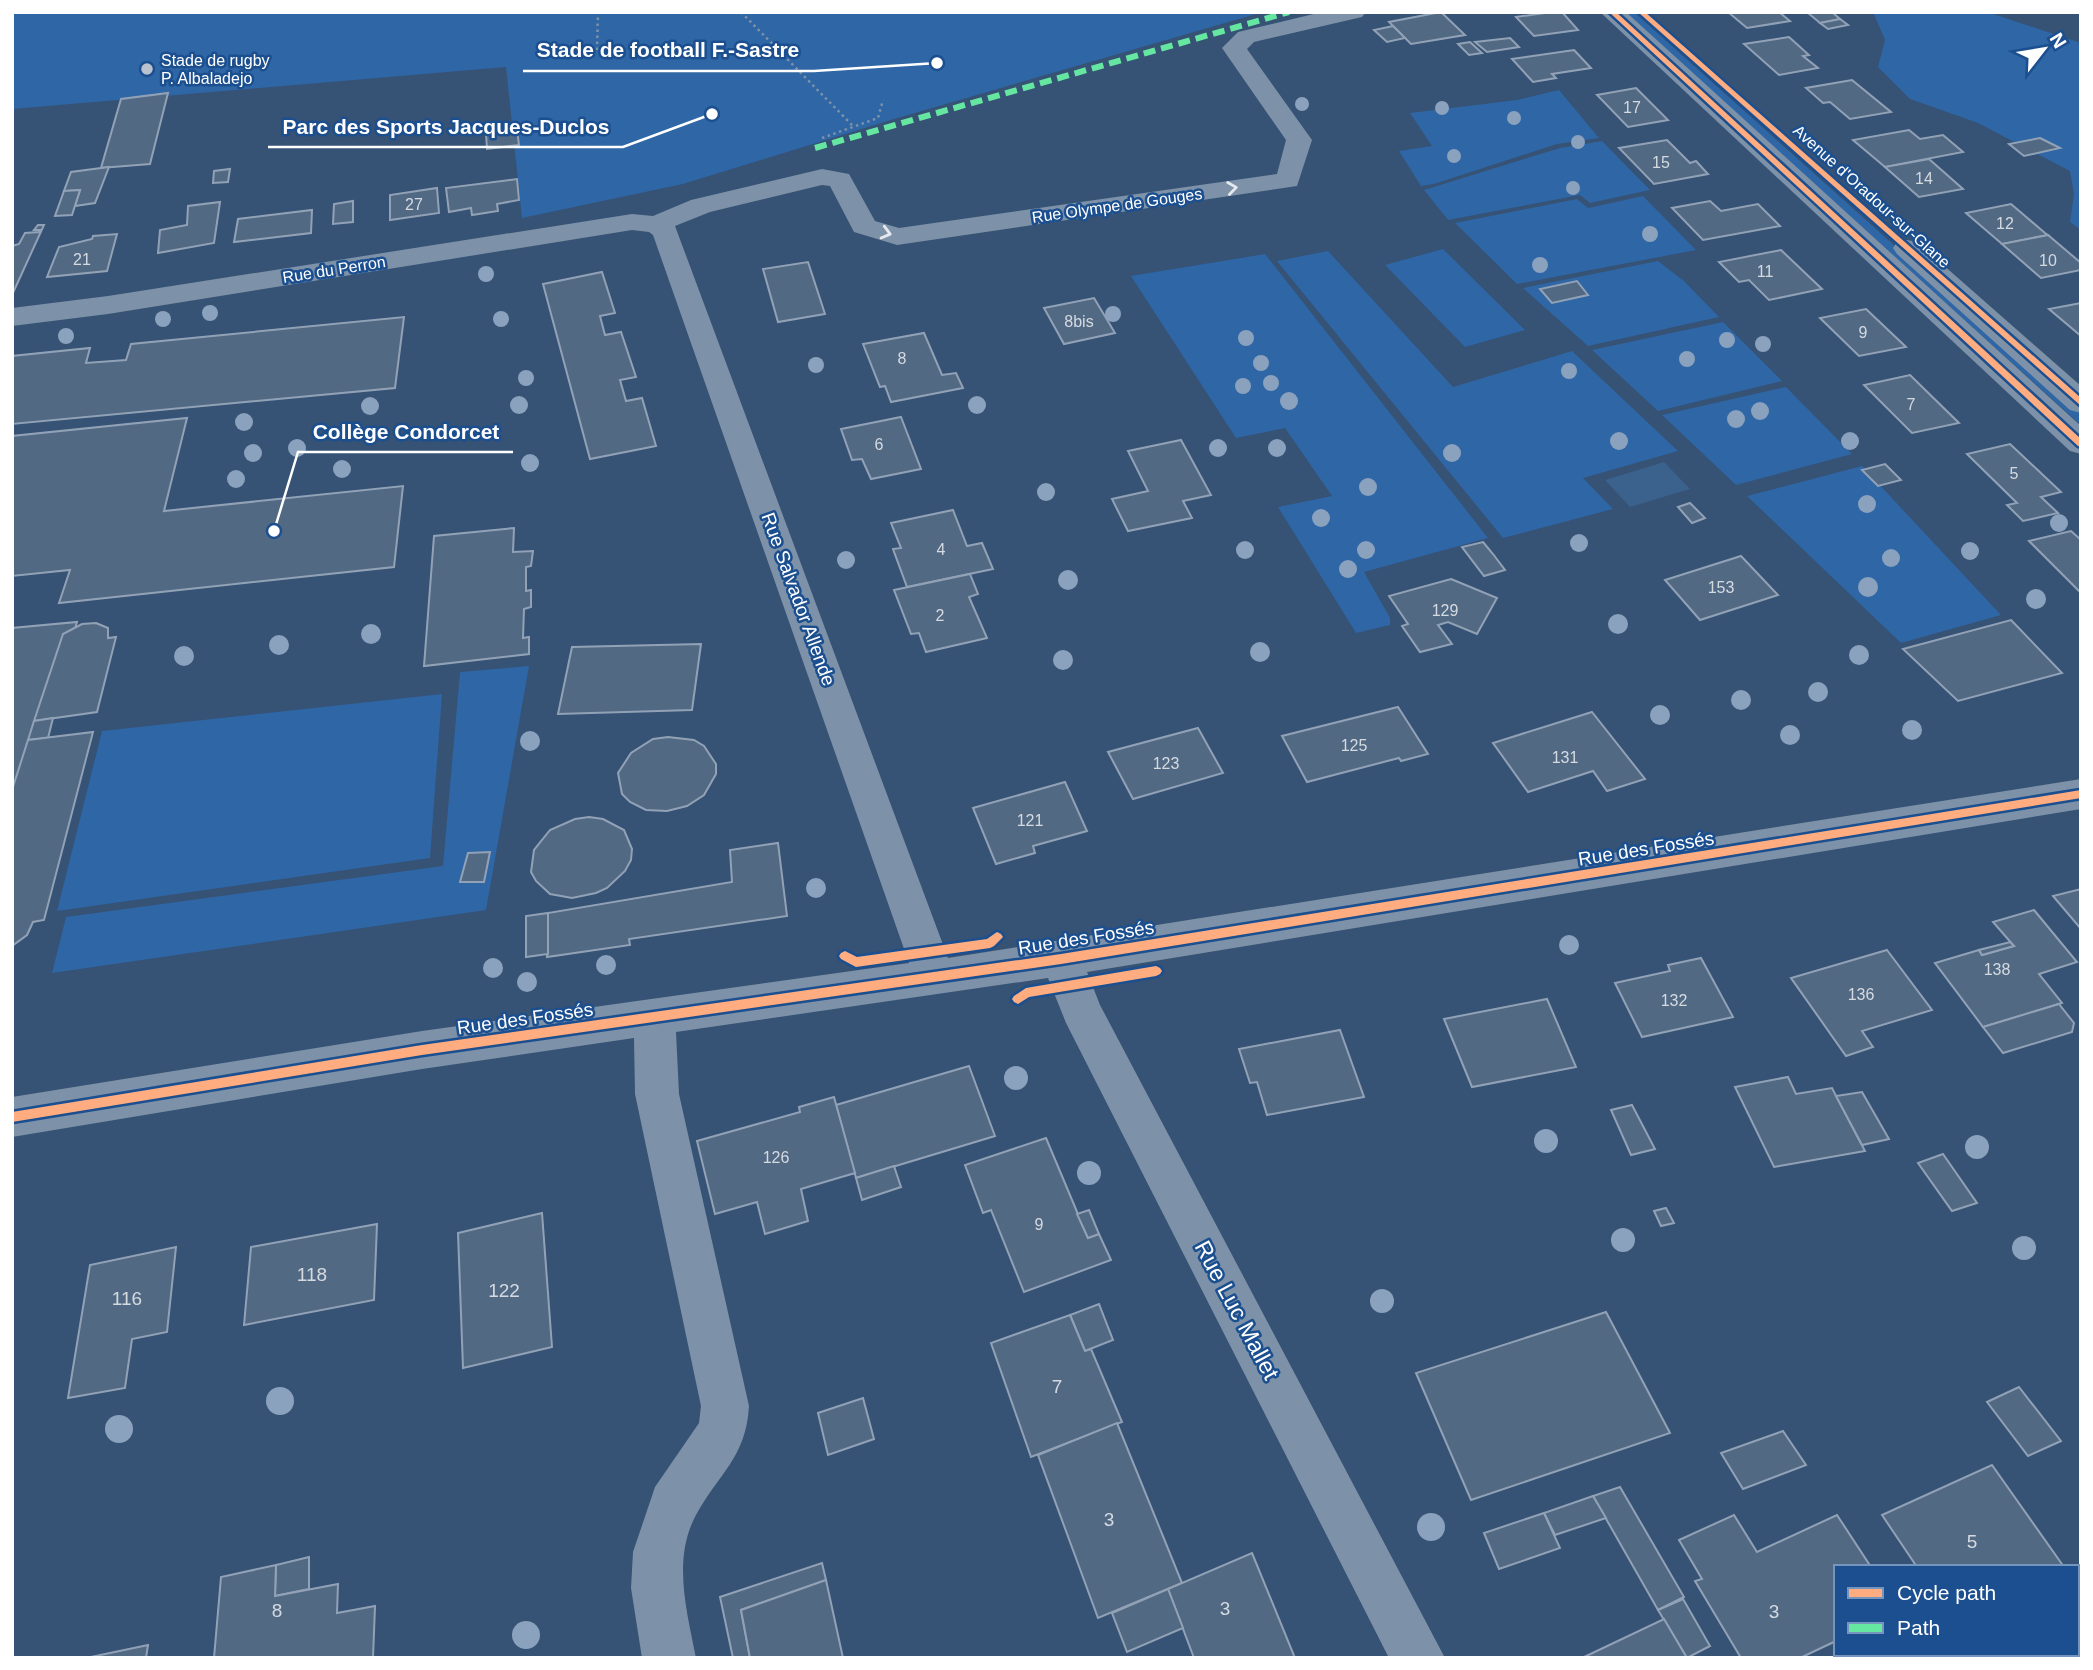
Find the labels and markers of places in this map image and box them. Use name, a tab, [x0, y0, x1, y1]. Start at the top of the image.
callout: Stade de football F.-Sastre	[523, 29, 814, 71]
place label: Stade de rugby P. Albaladejo	[161, 52, 270, 87]
marker: Stade de rugby P. Albaladejo	[139, 61, 155, 77]
callout: Parc des Sports Jacques-Duclos	[268, 105, 623, 147]
callout: Collège Condorcet	[298, 410, 513, 452]

